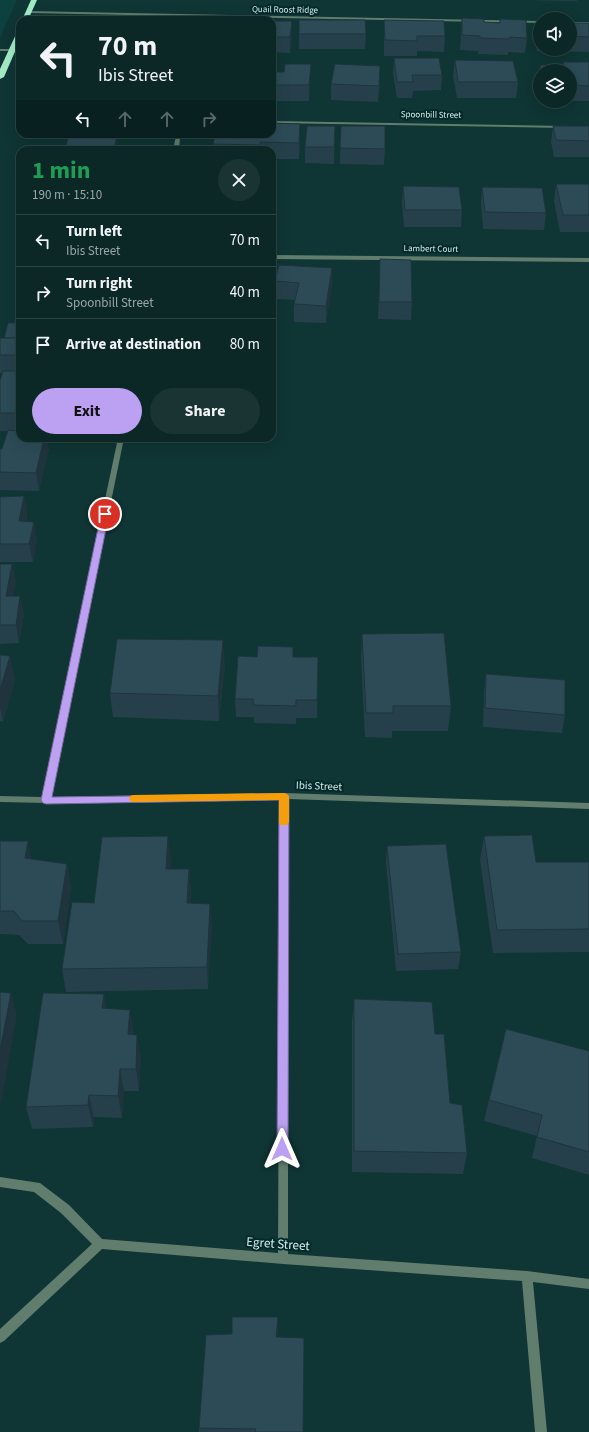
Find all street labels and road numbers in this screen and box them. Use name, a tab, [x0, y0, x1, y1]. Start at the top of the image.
street label: Quail Roost Ridge	[252, 3, 319, 17]
street label: Spoonbill Street	[401, 108, 461, 122]
street label: Lambert Court	[403, 242, 459, 256]
street label: Ibis Street	[296, 778, 343, 794]
street label: Egret Street	[246, 1233, 311, 1255]

